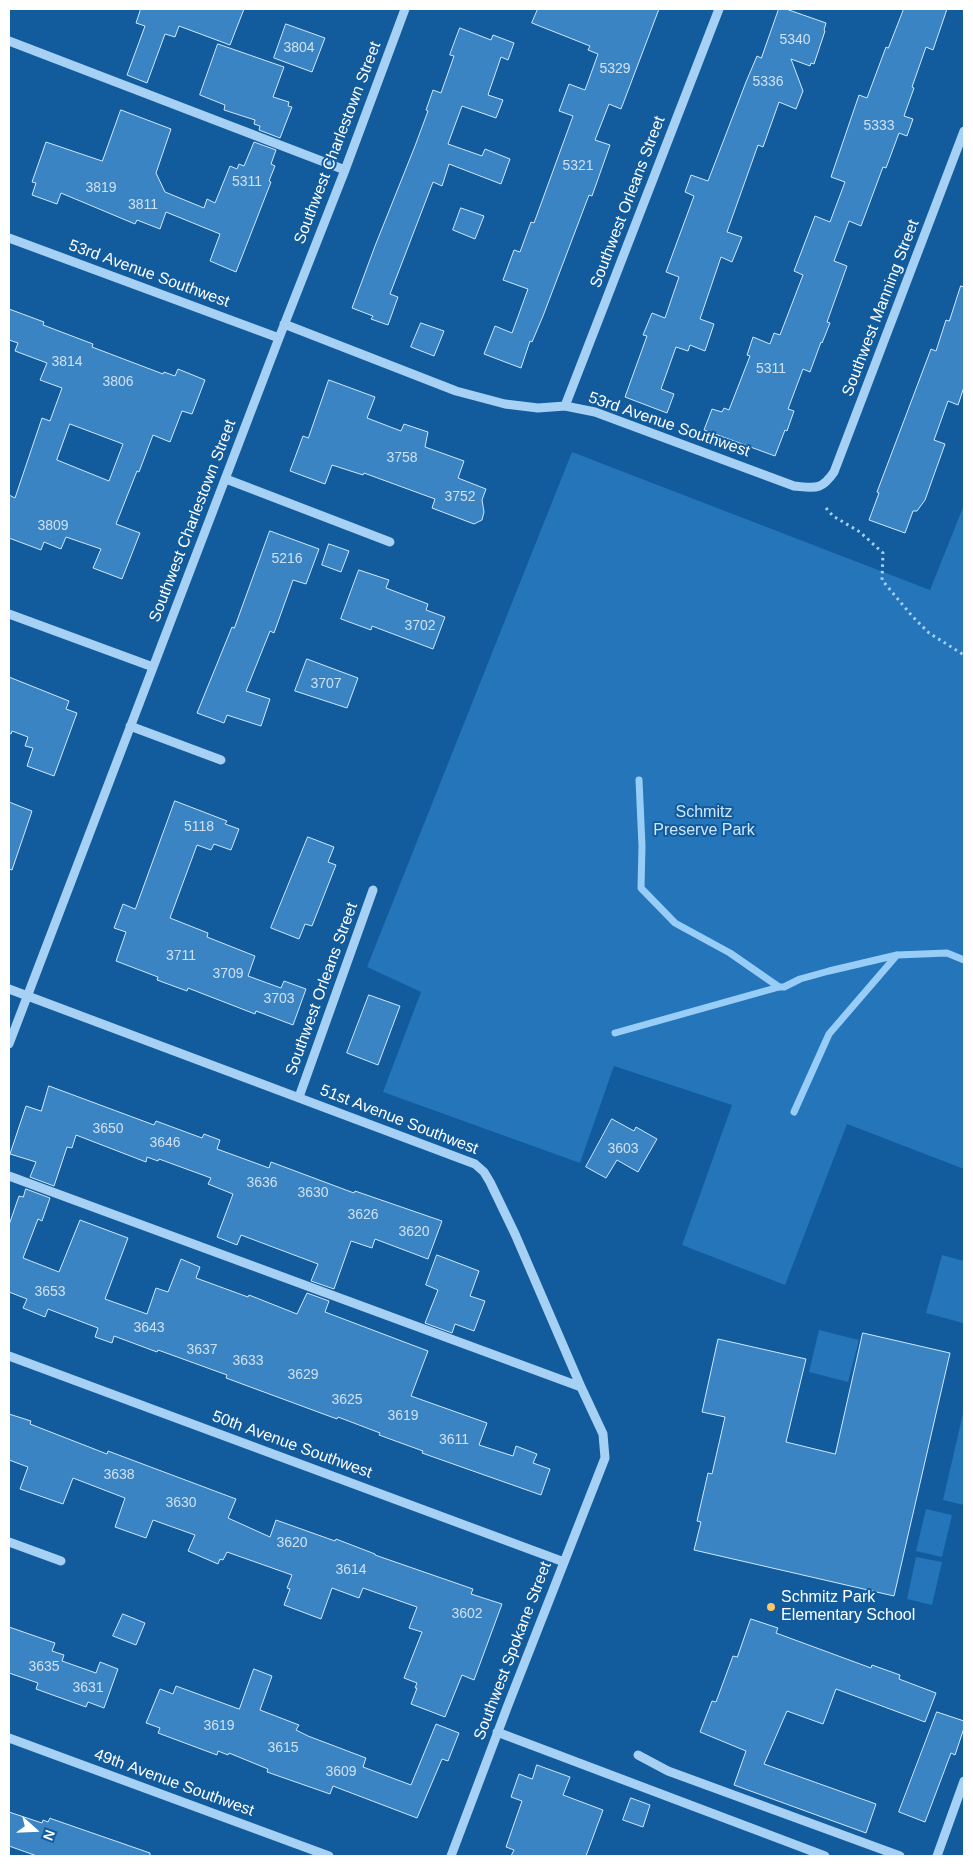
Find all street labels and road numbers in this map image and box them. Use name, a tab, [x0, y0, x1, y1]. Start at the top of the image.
street label: Southwest Charlestown Street	[290, 39, 386, 247]
street label: Southwest Orleans Street	[586, 113, 670, 291]
street label: Southwest Manning Street	[838, 217, 924, 399]
street label: 53rd Avenue Southwest	[66, 236, 232, 312]
street label: 53rd Avenue Southwest	[586, 388, 752, 462]
street label: Southwest Charlestown Street	[145, 417, 241, 625]
street label: Southwest Orleans Street	[282, 900, 362, 1078]
street label: 51st Avenue Southwest	[317, 1081, 481, 1159]
street label: 50th Avenue Southwest	[209, 1407, 375, 1483]
street label: Southwest Spokane Street	[470, 1559, 556, 1743]
street label: 49th Avenue Southwest	[91, 1745, 257, 1821]

